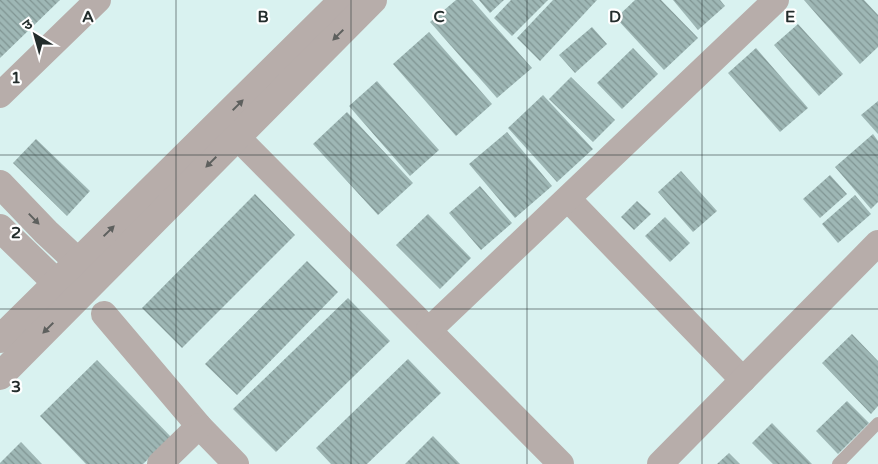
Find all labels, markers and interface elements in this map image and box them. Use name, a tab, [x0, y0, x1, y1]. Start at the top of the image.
text: A	[82, 7, 94, 27]
text: B	[257, 7, 269, 27]
text: C	[433, 7, 445, 27]
text: D	[609, 7, 621, 27]
text: E	[785, 7, 795, 27]
north arrow	[10, 10, 60, 60]
text: उ	[19, 15, 37, 34]
one-way arrow	[332, 28, 344, 40]
text: 1	[11, 68, 21, 88]
one-way arrow	[232, 99, 244, 111]
one-way arrow	[205, 156, 217, 168]
one-way arrow	[28, 212, 40, 224]
text: 2	[11, 223, 21, 243]
one-way arrow	[103, 225, 115, 237]
one-way arrow	[42, 322, 54, 334]
text: 3	[11, 377, 21, 397]

